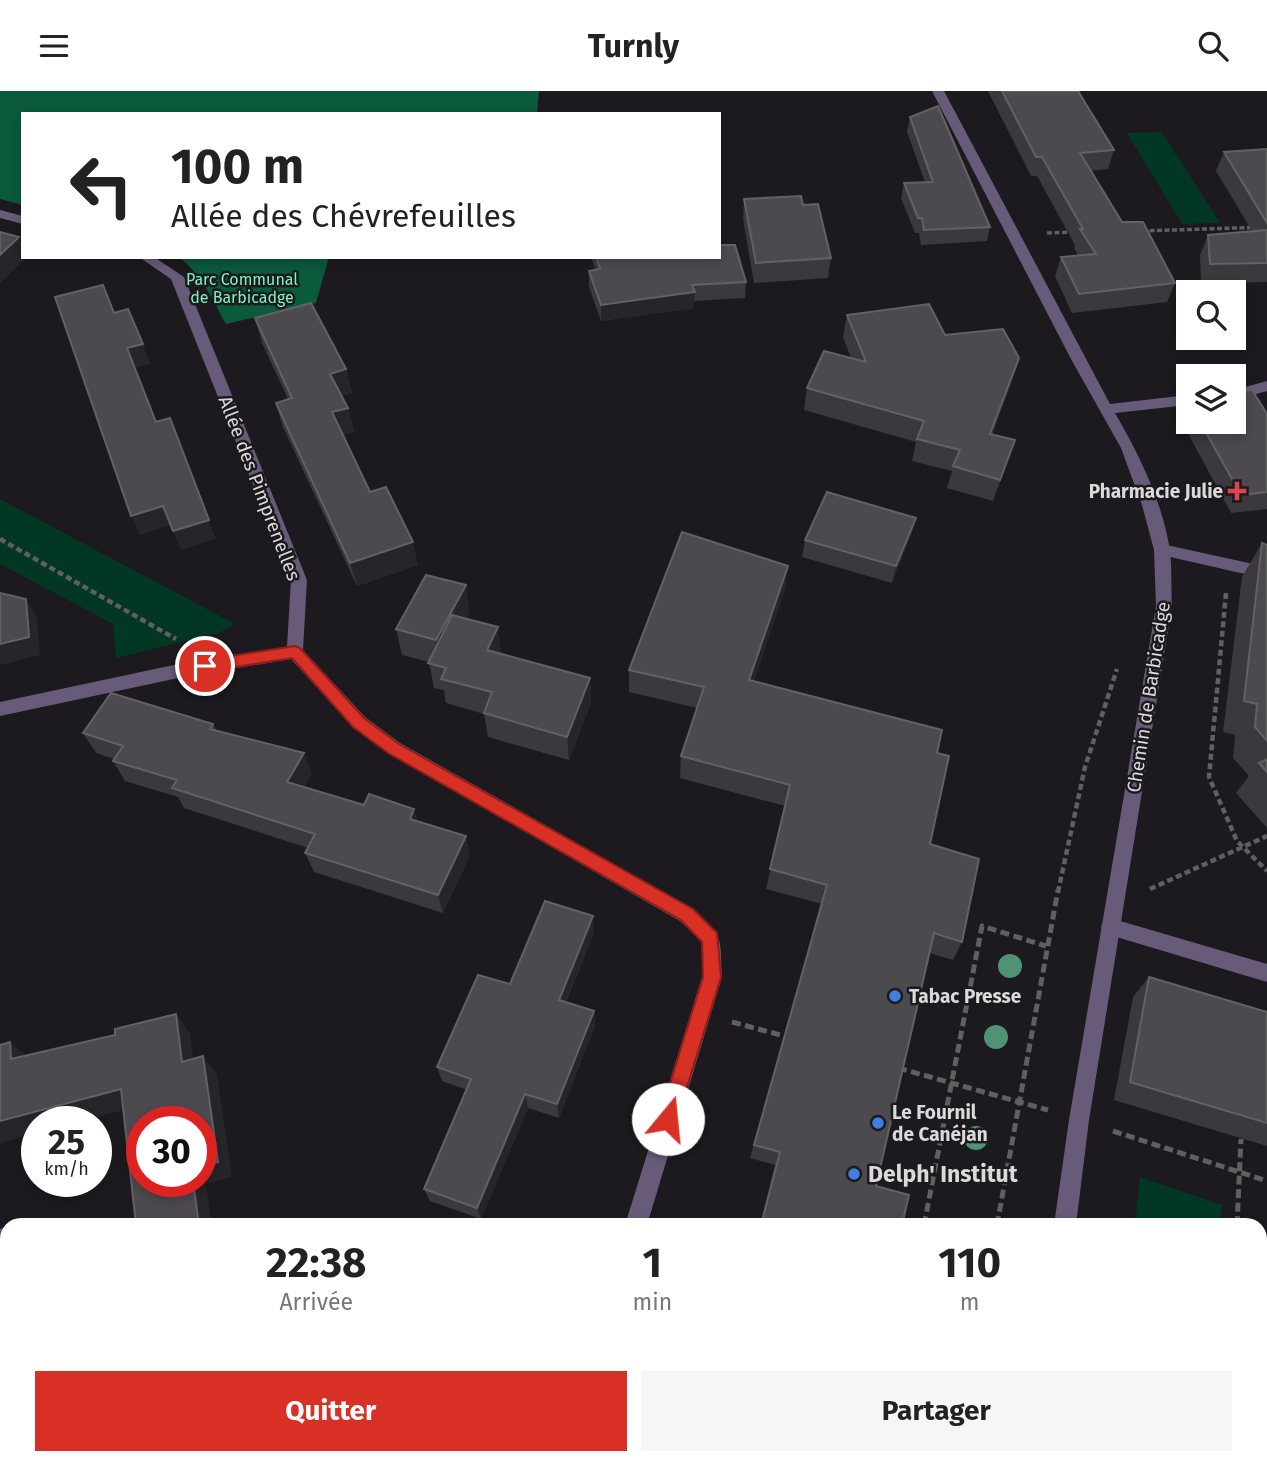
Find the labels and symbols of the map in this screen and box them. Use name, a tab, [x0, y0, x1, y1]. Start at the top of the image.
park label: Parc Communal de Barbicadge	[186, 270, 298, 307]
street label: Allée des Pimprenelles	[214, 393, 305, 584]
place label: Pharmacie Julie	[1089, 480, 1223, 503]
marker: Pharmacie Julie	[1229, 483, 1245, 499]
street label: Chemin de Barbicadge	[1122, 600, 1175, 794]
pin	[175, 636, 235, 696]
place label: Tabac Presse	[909, 985, 1021, 1008]
marker: Tabac Presse	[887, 988, 903, 1004]
position arrow	[631, 1082, 705, 1156]
place label: Le Fournil de Canéjan	[892, 1101, 988, 1146]
speed limit sign: 30	[126, 1106, 217, 1197]
marker: Le Fournil de Canéjan	[870, 1115, 886, 1131]
place label: Delph' Institut	[868, 1160, 1019, 1188]
marker: Delph' Institut	[846, 1166, 862, 1182]

